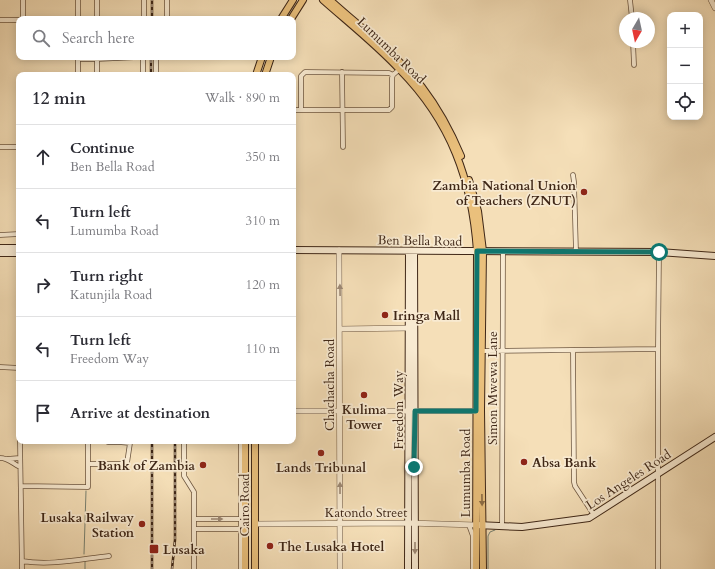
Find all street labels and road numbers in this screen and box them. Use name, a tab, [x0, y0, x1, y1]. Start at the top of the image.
street label: Lumumba Road	[353, 13, 430, 88]
street label: Ben Bella Road	[378, 231, 463, 251]
street label: Simon Mwewa Lane	[484, 331, 502, 445]
street label: Chachacha Road	[321, 339, 339, 431]
street label: Freedom Way	[390, 370, 408, 450]
street label: Lumumba Road	[457, 429, 475, 517]
street label: Los Angeles Road	[582, 446, 675, 514]
street label: Cairo Road	[236, 473, 254, 537]
street label: Katondo Street	[325, 504, 407, 522]

